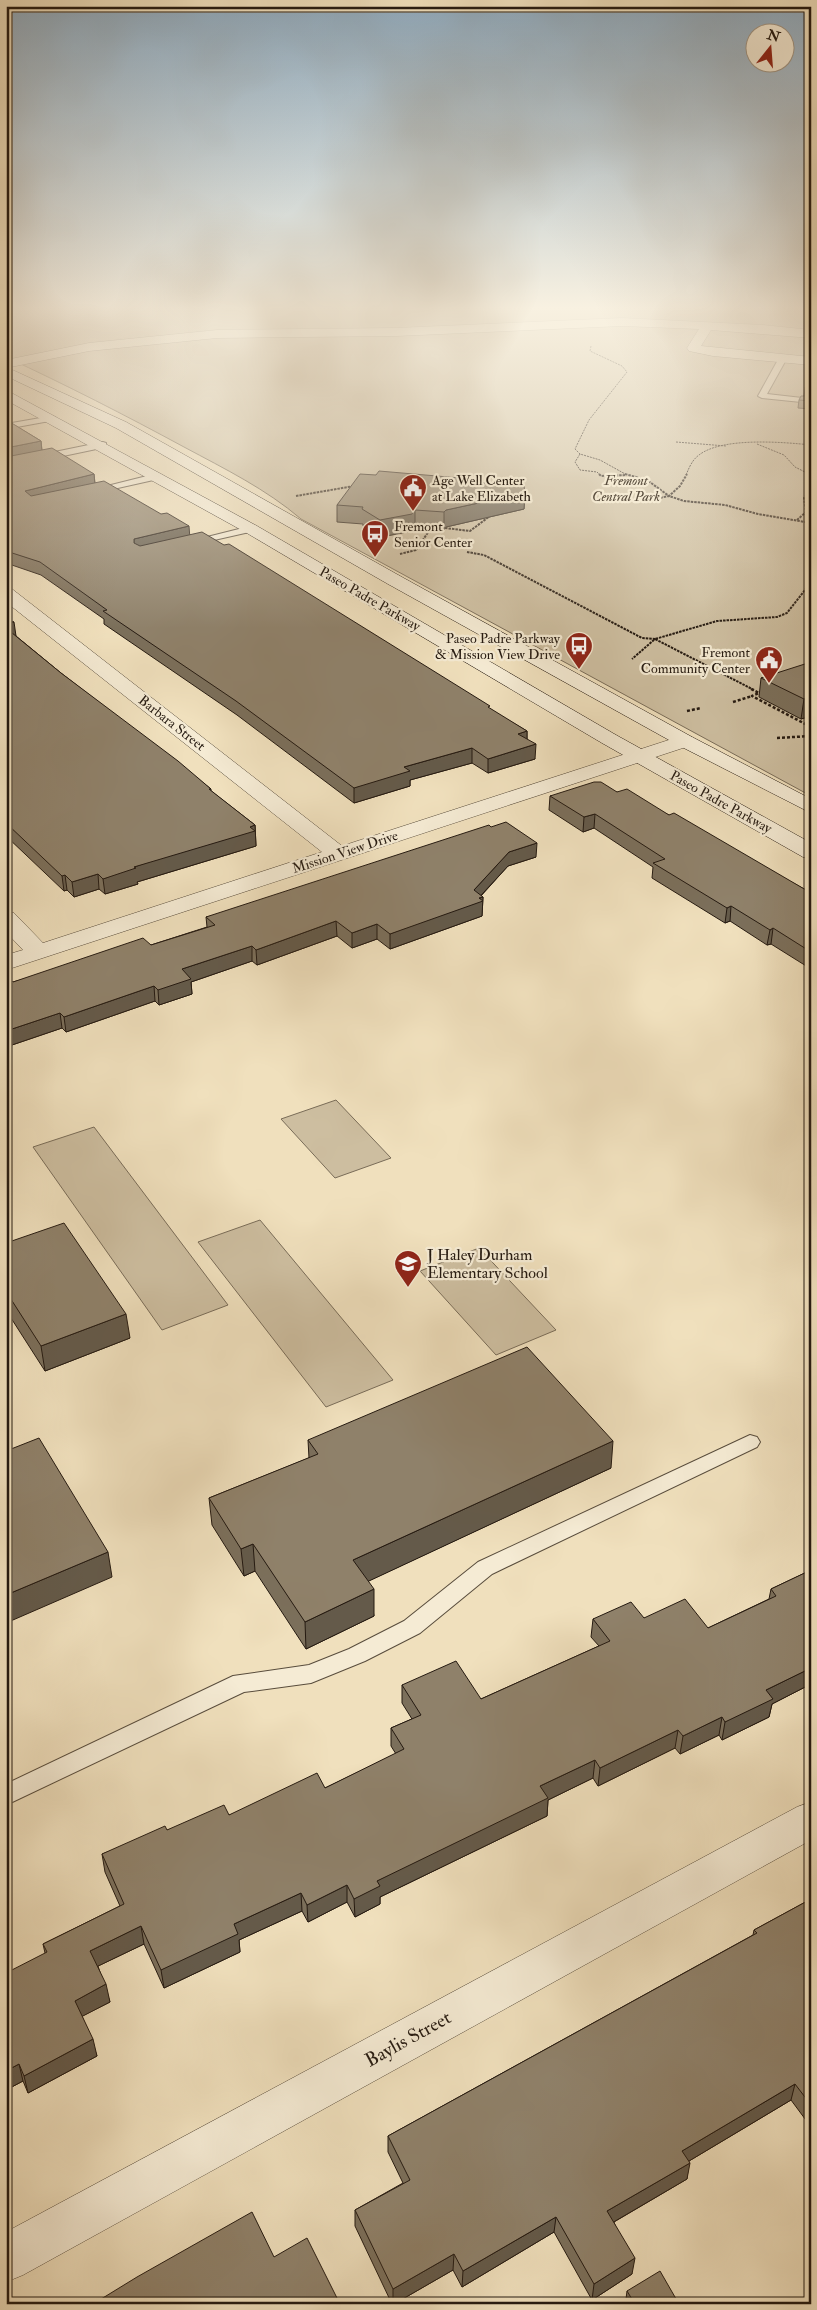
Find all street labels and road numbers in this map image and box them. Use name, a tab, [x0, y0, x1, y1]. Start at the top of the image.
street label: Paseo Padre Parkway	[316, 563, 424, 636]
street label: Barbara Street	[135, 692, 209, 755]
street label: Paseo Padre Parkway	[666, 767, 776, 838]
street label: Mission View Drive	[290, 827, 400, 877]
street label: Baylis Street	[361, 2006, 455, 2072]

